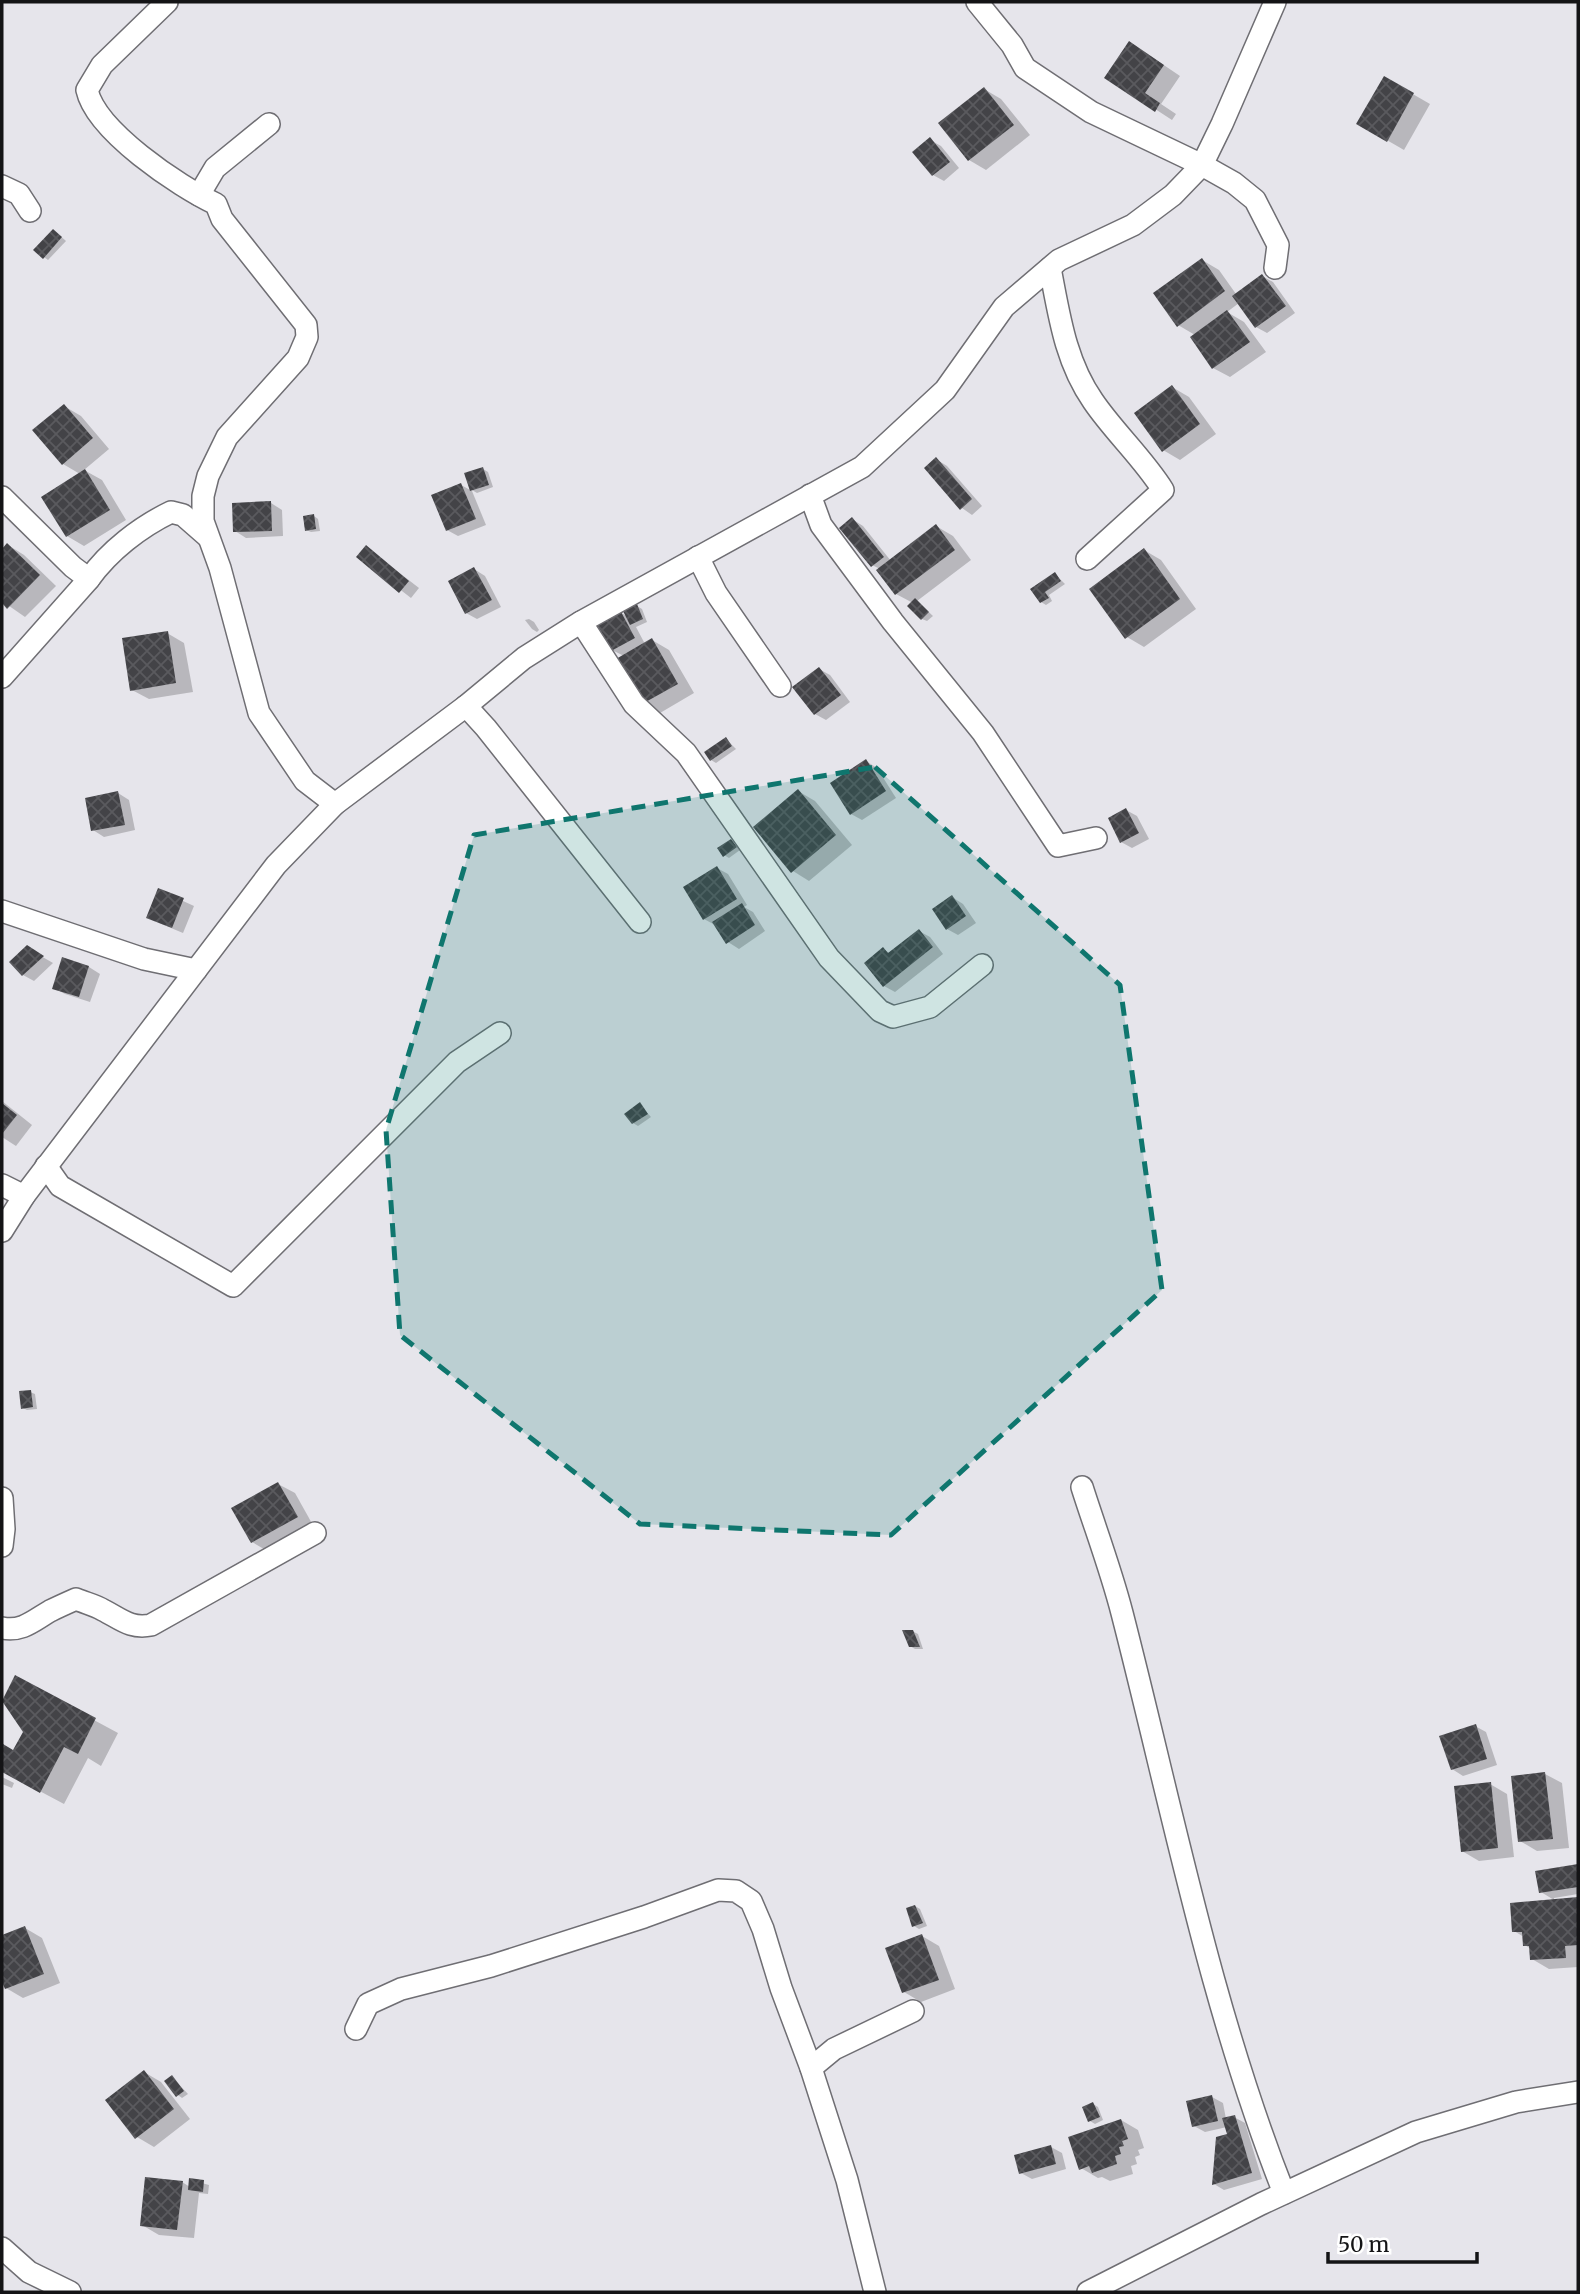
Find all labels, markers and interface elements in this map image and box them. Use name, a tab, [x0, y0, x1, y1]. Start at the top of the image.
scale bar	[1328, 2220, 1477, 2264]
text: 50 m	[1338, 2231, 1389, 2258]

